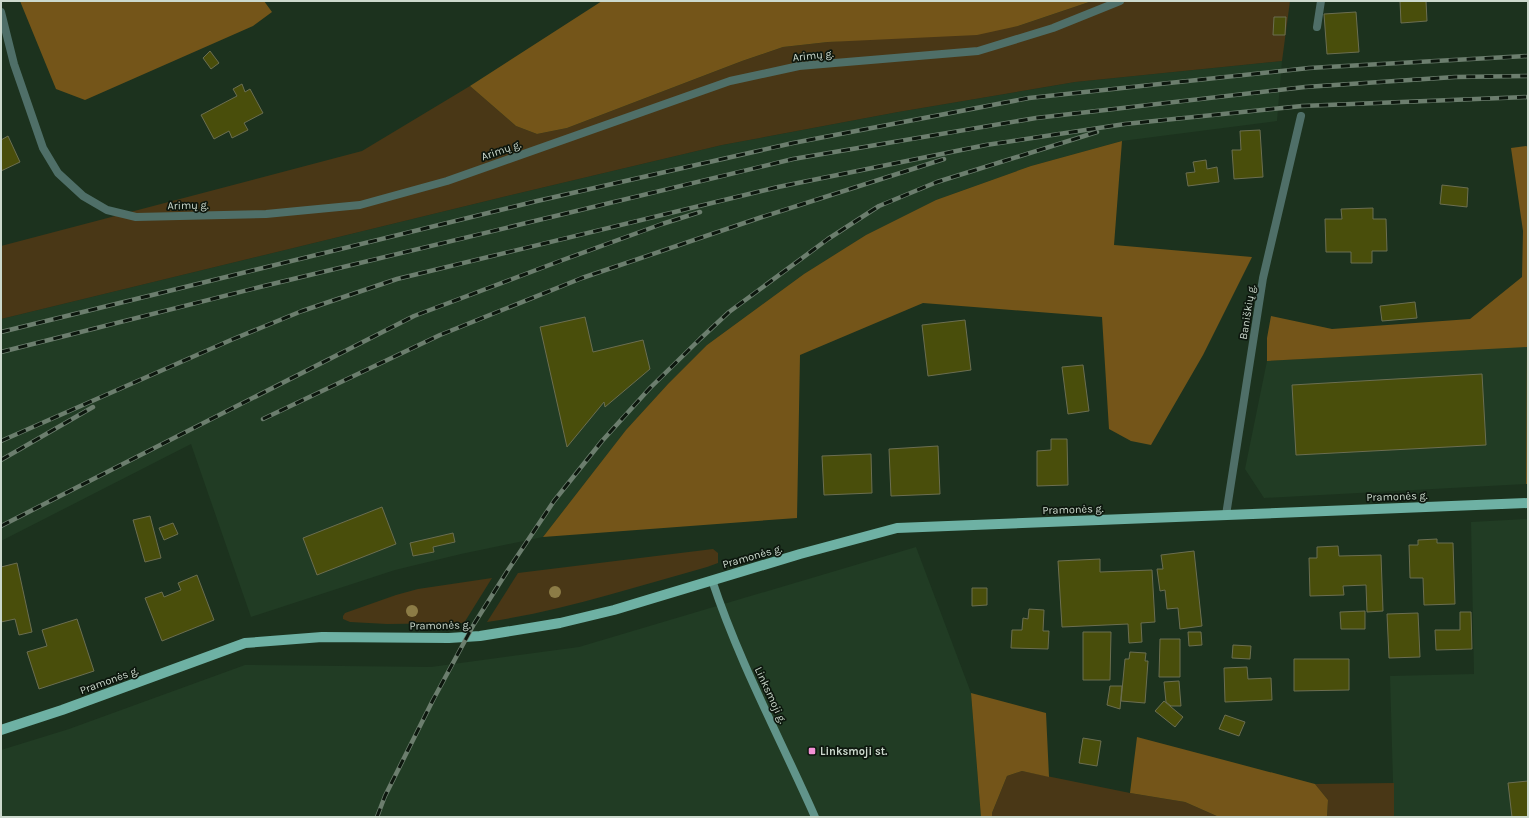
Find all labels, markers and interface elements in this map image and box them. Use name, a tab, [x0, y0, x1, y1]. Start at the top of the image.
street label: Arimų g.	[792, 47, 834, 64]
street label: Arimų g.	[480, 138, 523, 163]
street label: Arimų g.	[167, 199, 209, 212]
street label: Baniškių g.	[1237, 284, 1258, 341]
street label: Pramonės g.	[1366, 489, 1428, 504]
street label: Pramonės g.	[1042, 502, 1104, 517]
street label: Pramonės g.	[721, 542, 783, 571]
street label: Pramonės g.	[409, 618, 471, 633]
street label: Pramonės g.	[78, 664, 140, 697]
street label: Linksmoji g.	[752, 665, 789, 726]
place label: Linksmoji st.	[820, 745, 888, 758]
marker: Linksmoji st.	[807, 746, 817, 756]

